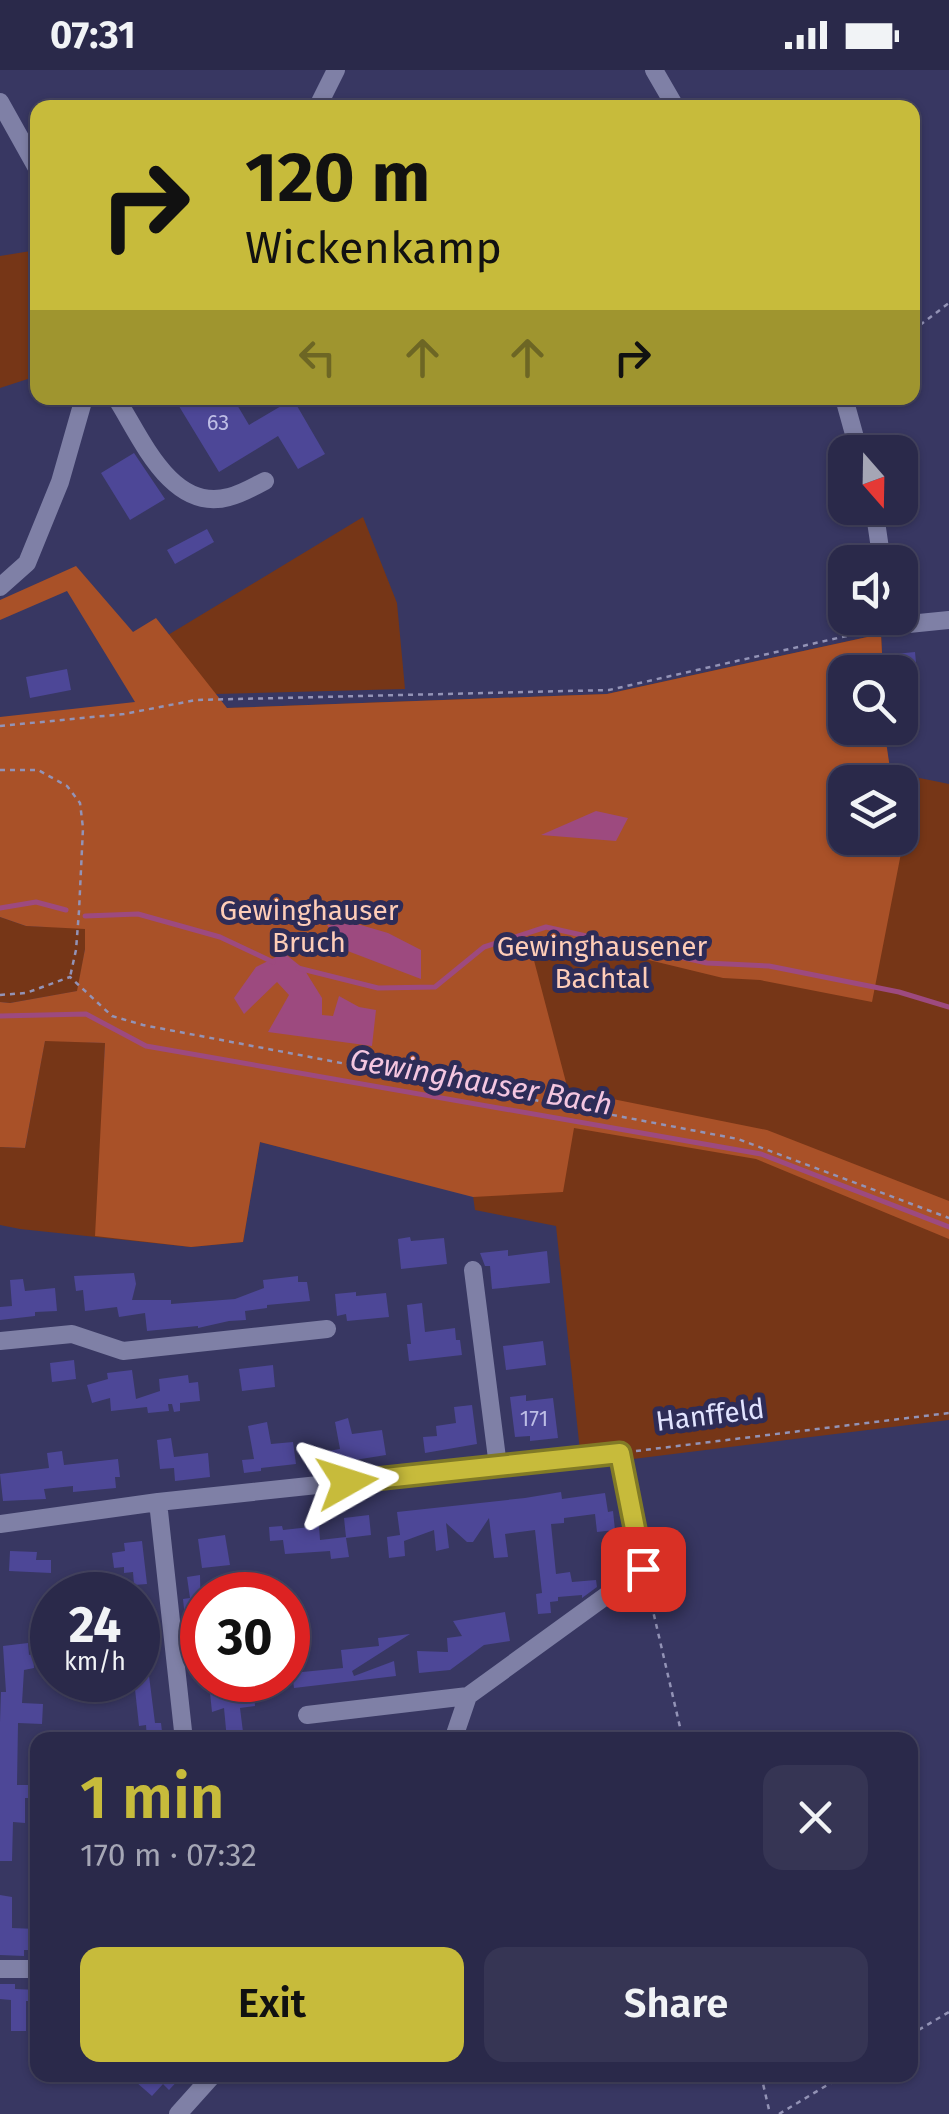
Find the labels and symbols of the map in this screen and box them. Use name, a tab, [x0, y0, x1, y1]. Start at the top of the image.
house number: 63	[207, 409, 229, 436]
north arrow	[828, 435, 918, 525]
park label: Gewinghauser Bruch	[220, 894, 399, 959]
park label: Gewinghausener Bachtal	[497, 930, 707, 995]
water label: Gewinghauser Bach	[347, 1041, 615, 1123]
street label: Hanffeld	[654, 1392, 766, 1438]
house number: 171	[520, 1405, 548, 1432]
position arrow	[295, 1430, 399, 1534]
pin	[601, 1527, 686, 1612]
speed limit sign: 30	[180, 1572, 310, 1702]

